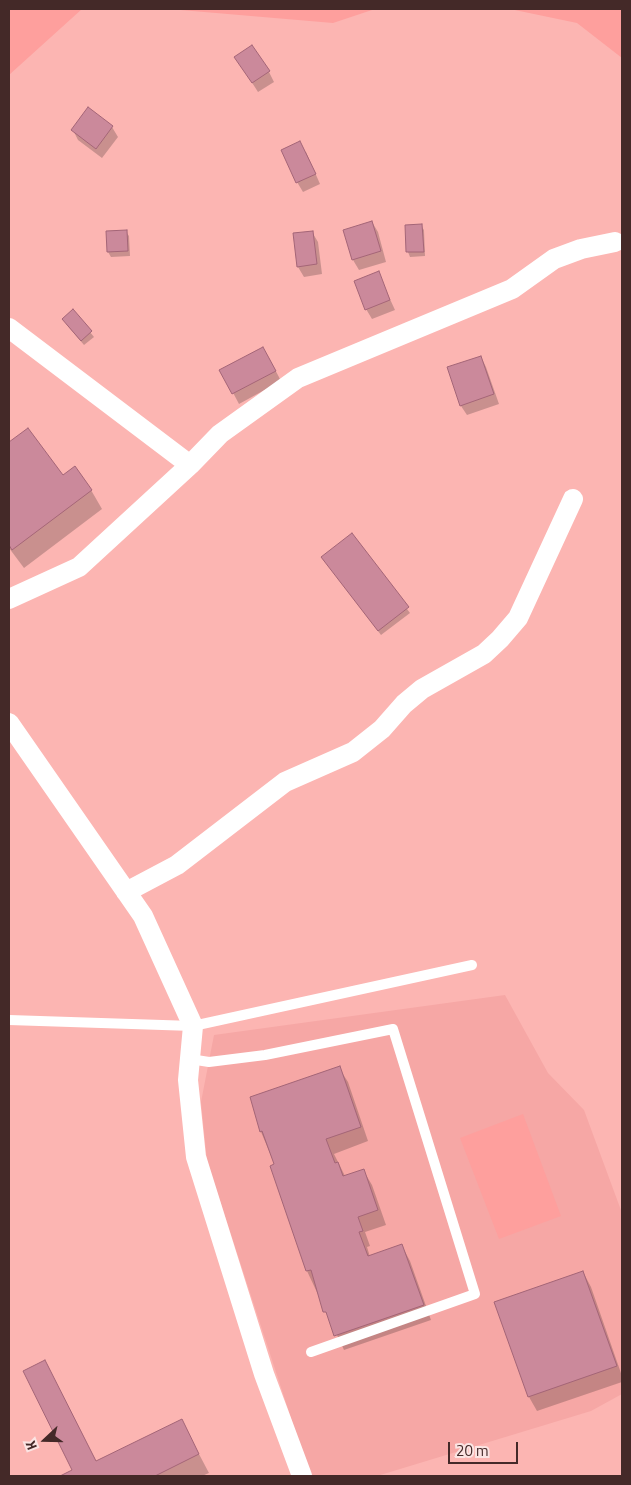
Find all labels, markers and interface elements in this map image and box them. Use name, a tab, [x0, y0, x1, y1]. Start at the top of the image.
north arrow	[20, 1415, 70, 1465]
scale bar	[451, 1432, 521, 1464]
text: K	[19, 1438, 42, 1453]
text: 20 m	[456, 1439, 489, 1462]

